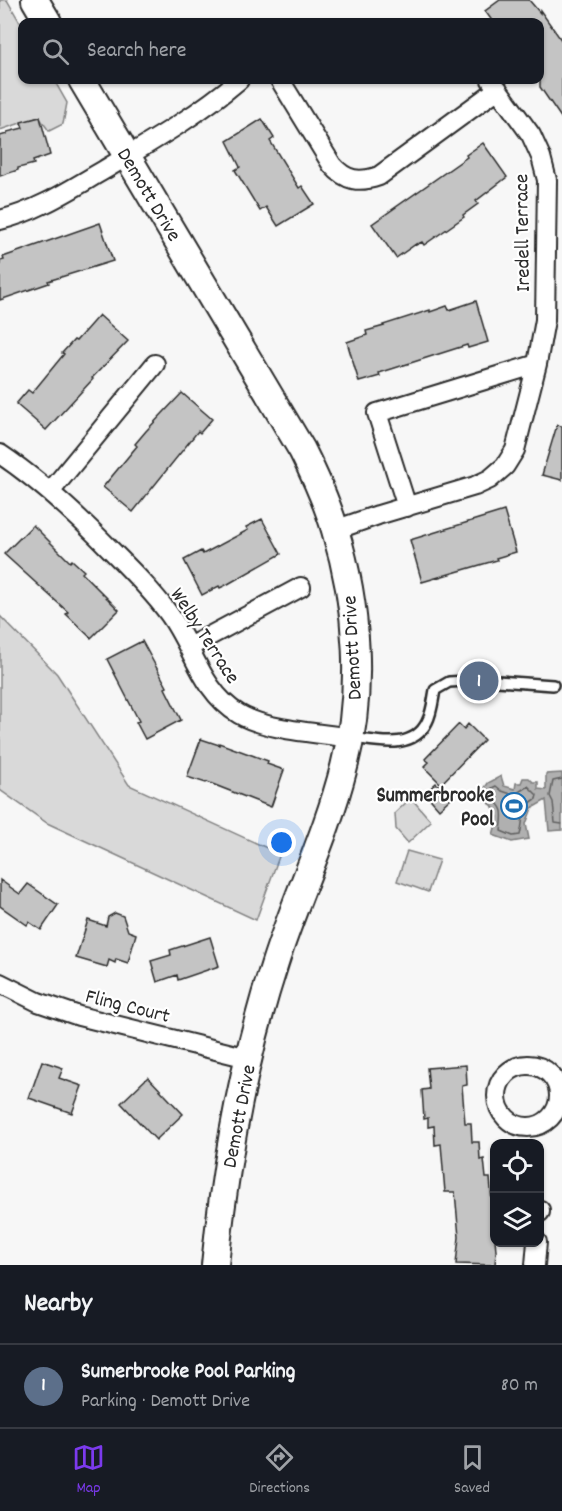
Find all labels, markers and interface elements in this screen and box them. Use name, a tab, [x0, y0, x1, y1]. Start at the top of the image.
search box	[18, 18, 544, 84]
icon: search	[39, 35, 72, 68]
text: Search here	[87, 36, 186, 67]
street label: Demott Drive	[108, 143, 187, 248]
street label: Iredell Terrace	[508, 174, 540, 292]
street label: Welby Terrace	[161, 583, 246, 691]
street label: Demott Drive	[336, 595, 372, 701]
pin: 1	[460, 658, 498, 704]
place label: Summerbrooke Pool	[376, 782, 495, 836]
sports icon: Summerbrooke Pool	[499, 791, 529, 821]
your location	[267, 828, 296, 857]
street label: Fling Court	[82, 983, 173, 1033]
street label: Demott Drive	[216, 1062, 266, 1171]
map controls	[490, 1139, 544, 1247]
button: locate	[490, 1139, 544, 1193]
button: layers	[490, 1193, 544, 1247]
text: Nearby	[24, 1286, 92, 1323]
text: Sumerbrooke Pool Parking	[81, 1357, 295, 1388]
text: 1	[41, 1372, 46, 1400]
text: 80 m	[501, 1372, 538, 1400]
text: Parking · Demott Drive	[81, 1388, 250, 1416]
tab: Map	[72, 1441, 105, 1500]
tab: Directions	[249, 1441, 310, 1500]
tab: Saved	[454, 1441, 490, 1500]

